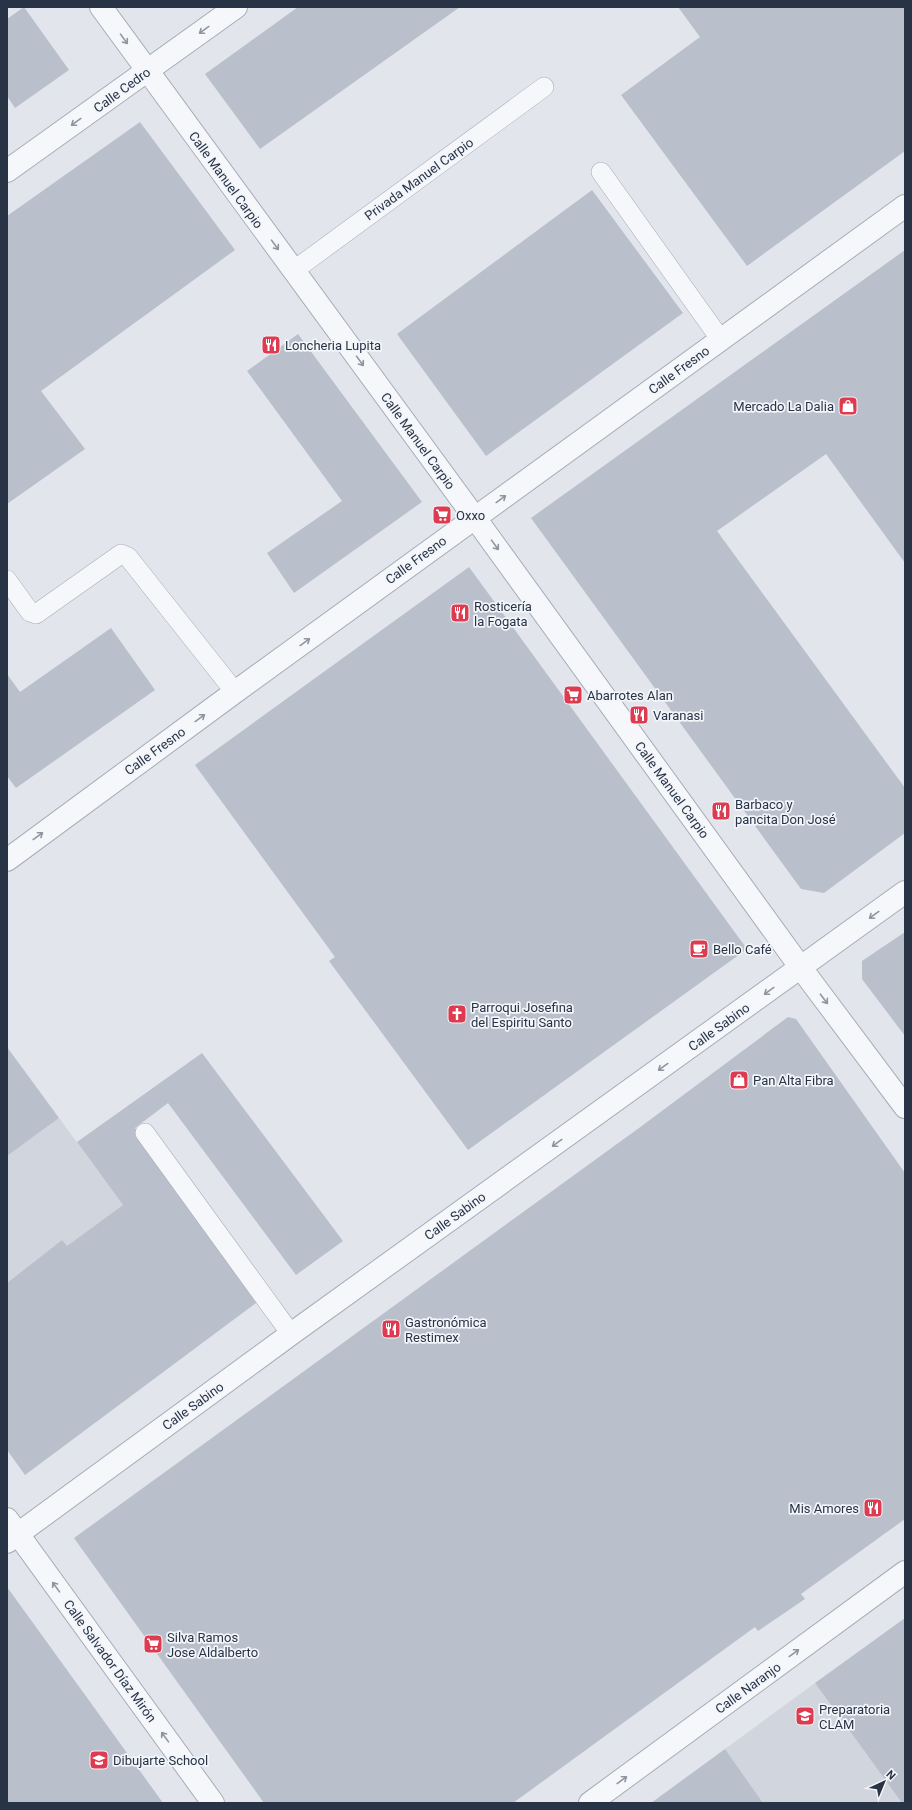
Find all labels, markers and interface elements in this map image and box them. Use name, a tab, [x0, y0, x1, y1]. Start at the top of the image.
one-way arrow	[199, 26, 210, 34]
one-way arrow	[120, 33, 128, 44]
street label: Calle Cedro	[91, 64, 153, 116]
one-way arrow	[71, 118, 82, 127]
street label: Calle Manuel Carpio	[186, 129, 266, 231]
street label: Privada Manuel Carpio	[362, 135, 476, 223]
one-way arrow	[271, 240, 279, 251]
restaurant icon: Loncheria Lupita	[260, 334, 282, 356]
place label: Loncheria Lupita	[285, 338, 381, 353]
street label: Calle Fresno	[646, 343, 712, 397]
one-way arrow	[356, 356, 364, 367]
street label: Calle Manuel Carpio	[378, 390, 458, 492]
shop icon: Mercado La Dalia	[837, 395, 859, 417]
place label: Mercado La Dalia	[733, 399, 834, 414]
one-way arrow	[495, 495, 506, 503]
supermarket icon: Oxxo	[431, 504, 453, 526]
place label: Oxxo	[456, 508, 485, 523]
street label: Calle Fresno	[383, 533, 449, 587]
one-way arrow	[491, 539, 499, 550]
place label: Rosticería la Fogata	[474, 599, 532, 629]
restaurant icon: Rosticería la Fogata	[449, 602, 471, 624]
one-way arrow	[299, 637, 310, 646]
supermarket icon: Abarrotes Alan	[562, 684, 584, 706]
place label: Abarrotes Alan	[587, 688, 673, 703]
restaurant icon: Varanasi	[628, 704, 650, 726]
place label: Varanasi	[653, 708, 703, 723]
one-way arrow	[194, 714, 205, 722]
street label: Calle Fresno	[122, 724, 188, 778]
street label: Calle Manuel Carpio	[632, 739, 712, 841]
place label: Barbaco y pancita Don José	[735, 797, 836, 827]
restaurant icon: Barbaco y pancita Don José	[710, 800, 732, 822]
one-way arrow	[33, 832, 44, 841]
one-way arrow	[868, 911, 879, 919]
cafe icon: Bello Café	[688, 938, 710, 960]
place label: Bello Café	[713, 942, 772, 957]
one-way arrow	[763, 987, 774, 995]
one-way arrow	[820, 994, 829, 1005]
place label: Parroqui Josefina del Espiritu Santo	[471, 1000, 573, 1030]
street label: Calle Sabino	[686, 1000, 752, 1054]
church icon: Parroqui Josefina del Espiritu Santo	[446, 1003, 468, 1025]
one-way arrow	[658, 1063, 669, 1071]
shop icon: Pan Alta Fibra	[728, 1069, 750, 1091]
place label: Pan Alta Fibra	[753, 1073, 834, 1088]
one-way arrow	[552, 1139, 563, 1147]
street label: Calle Sabino	[422, 1189, 488, 1243]
place label: Gastronómica Restimex	[405, 1315, 487, 1345]
restaurant icon: Gastronómica Restimex	[380, 1318, 402, 1340]
street label: Calle Sabino	[160, 1379, 226, 1433]
restaurant icon: Mis Amores	[862, 1497, 884, 1519]
place label: Mis Amores	[789, 1501, 859, 1516]
one-way arrow	[52, 1581, 60, 1592]
street label: Calle Salvador Díaz Mirón	[61, 1597, 159, 1725]
place label: Silva Ramos Jose Aldalberto	[167, 1630, 258, 1660]
supermarket icon: Silva Ramos Jose Aldalberto	[142, 1633, 164, 1655]
one-way arrow	[789, 1649, 800, 1657]
street label: Calle Naranjo	[712, 1659, 784, 1717]
place label: Preparatoria CLAM	[819, 1702, 890, 1732]
school or university icon: Preparatoria CLAM	[794, 1705, 816, 1727]
one-way arrow	[161, 1732, 169, 1743]
school or university icon: Dibujarte School	[88, 1749, 110, 1771]
place label: Dibujarte School	[113, 1753, 208, 1768]
north arrow	[864, 1762, 904, 1802]
text: N	[883, 1768, 898, 1783]
one-way arrow	[616, 1776, 627, 1784]

